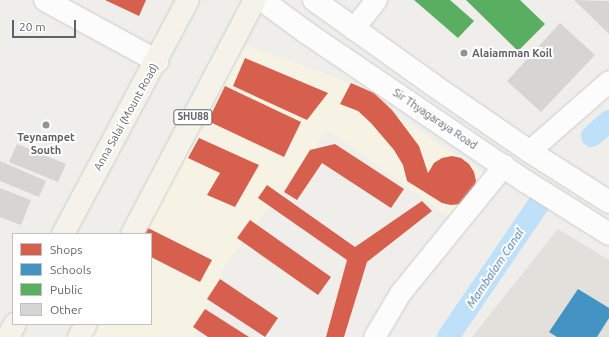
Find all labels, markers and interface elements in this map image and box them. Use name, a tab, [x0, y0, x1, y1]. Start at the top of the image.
scale bar	[14, 12, 78, 38]
text: 20 m	[19, 20, 46, 33]
place label: Alaiamman Koil	[472, 46, 552, 60]
marker: Alaiamman Koil	[459, 48, 469, 58]
street label: Anna Salai (Mount Road)	[91, 61, 161, 173]
street label: Sir Thyagaraya Road	[390, 86, 480, 152]
road number: SHU88	[173, 109, 213, 125]
marker: Teynampet South	[41, 120, 51, 130]
place label: Teynampet South	[17, 131, 75, 157]
water label: Mambalam Canal	[463, 226, 527, 310]
legend	[12, 233, 152, 325]
text: Shops	[50, 243, 82, 256]
text: Schools	[50, 263, 91, 276]
text: Public	[50, 283, 83, 296]
text: Other	[50, 303, 82, 316]

